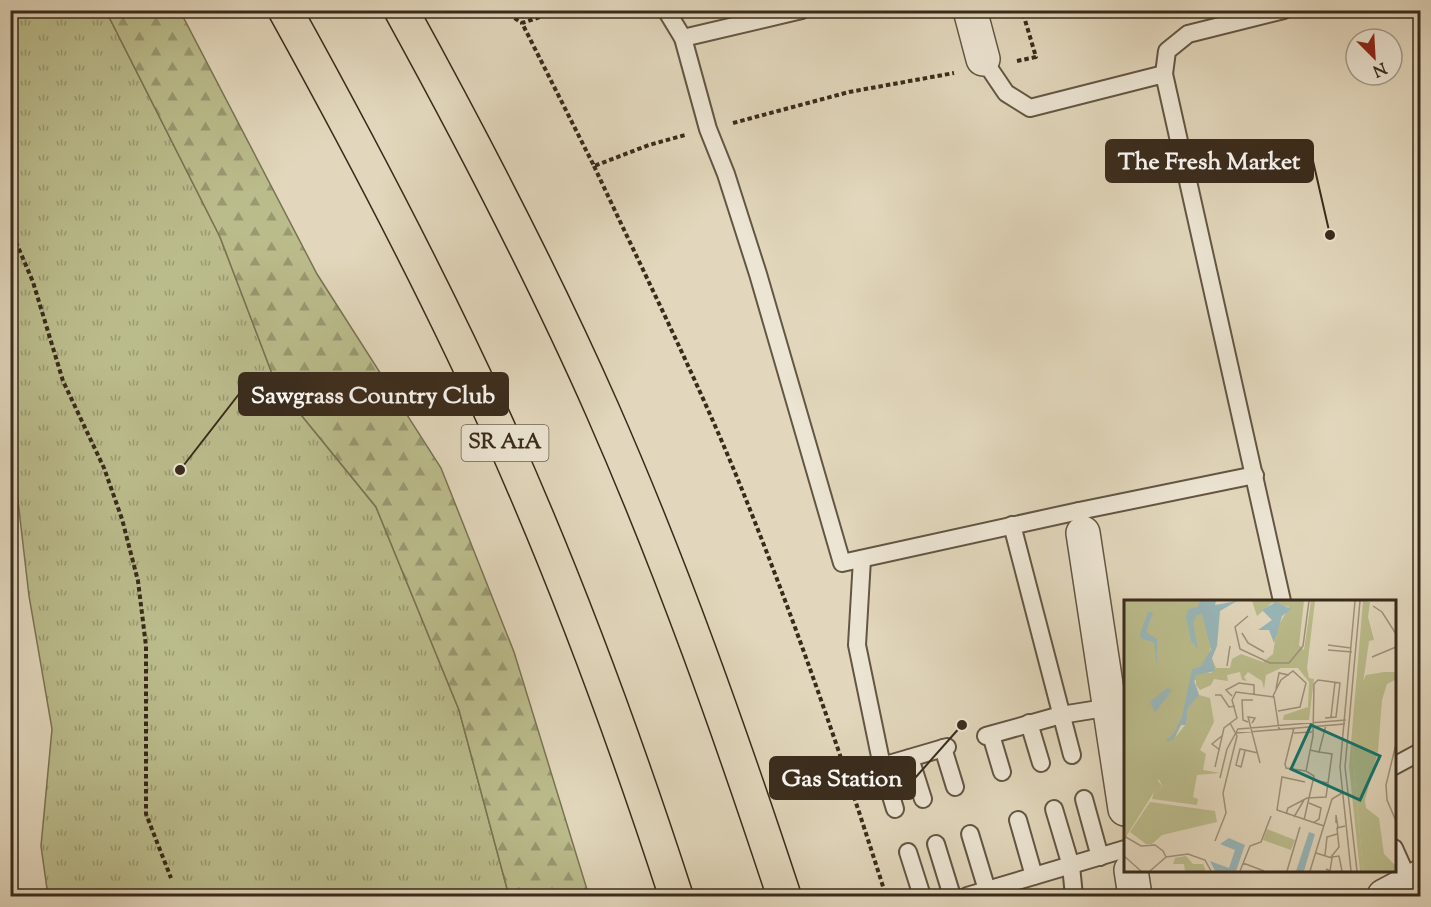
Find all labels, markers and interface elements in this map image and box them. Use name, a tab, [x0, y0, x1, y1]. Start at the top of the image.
north arrow	[1344, 27, 1404, 87]
text: N	[1368, 55, 1390, 82]
callout: The Fresh Market	[1106, 140, 1313, 182]
text: The Fresh Market	[1118, 146, 1301, 180]
callout: Sawgrass Country Club	[239, 373, 508, 415]
text: Sawgrass Country Club	[251, 380, 495, 414]
road number: SR A1A	[462, 425, 548, 461]
inset map	[1124, 600, 1395, 871]
callout: Gas Station	[770, 757, 915, 799]
text: Gas Station	[782, 763, 903, 797]

